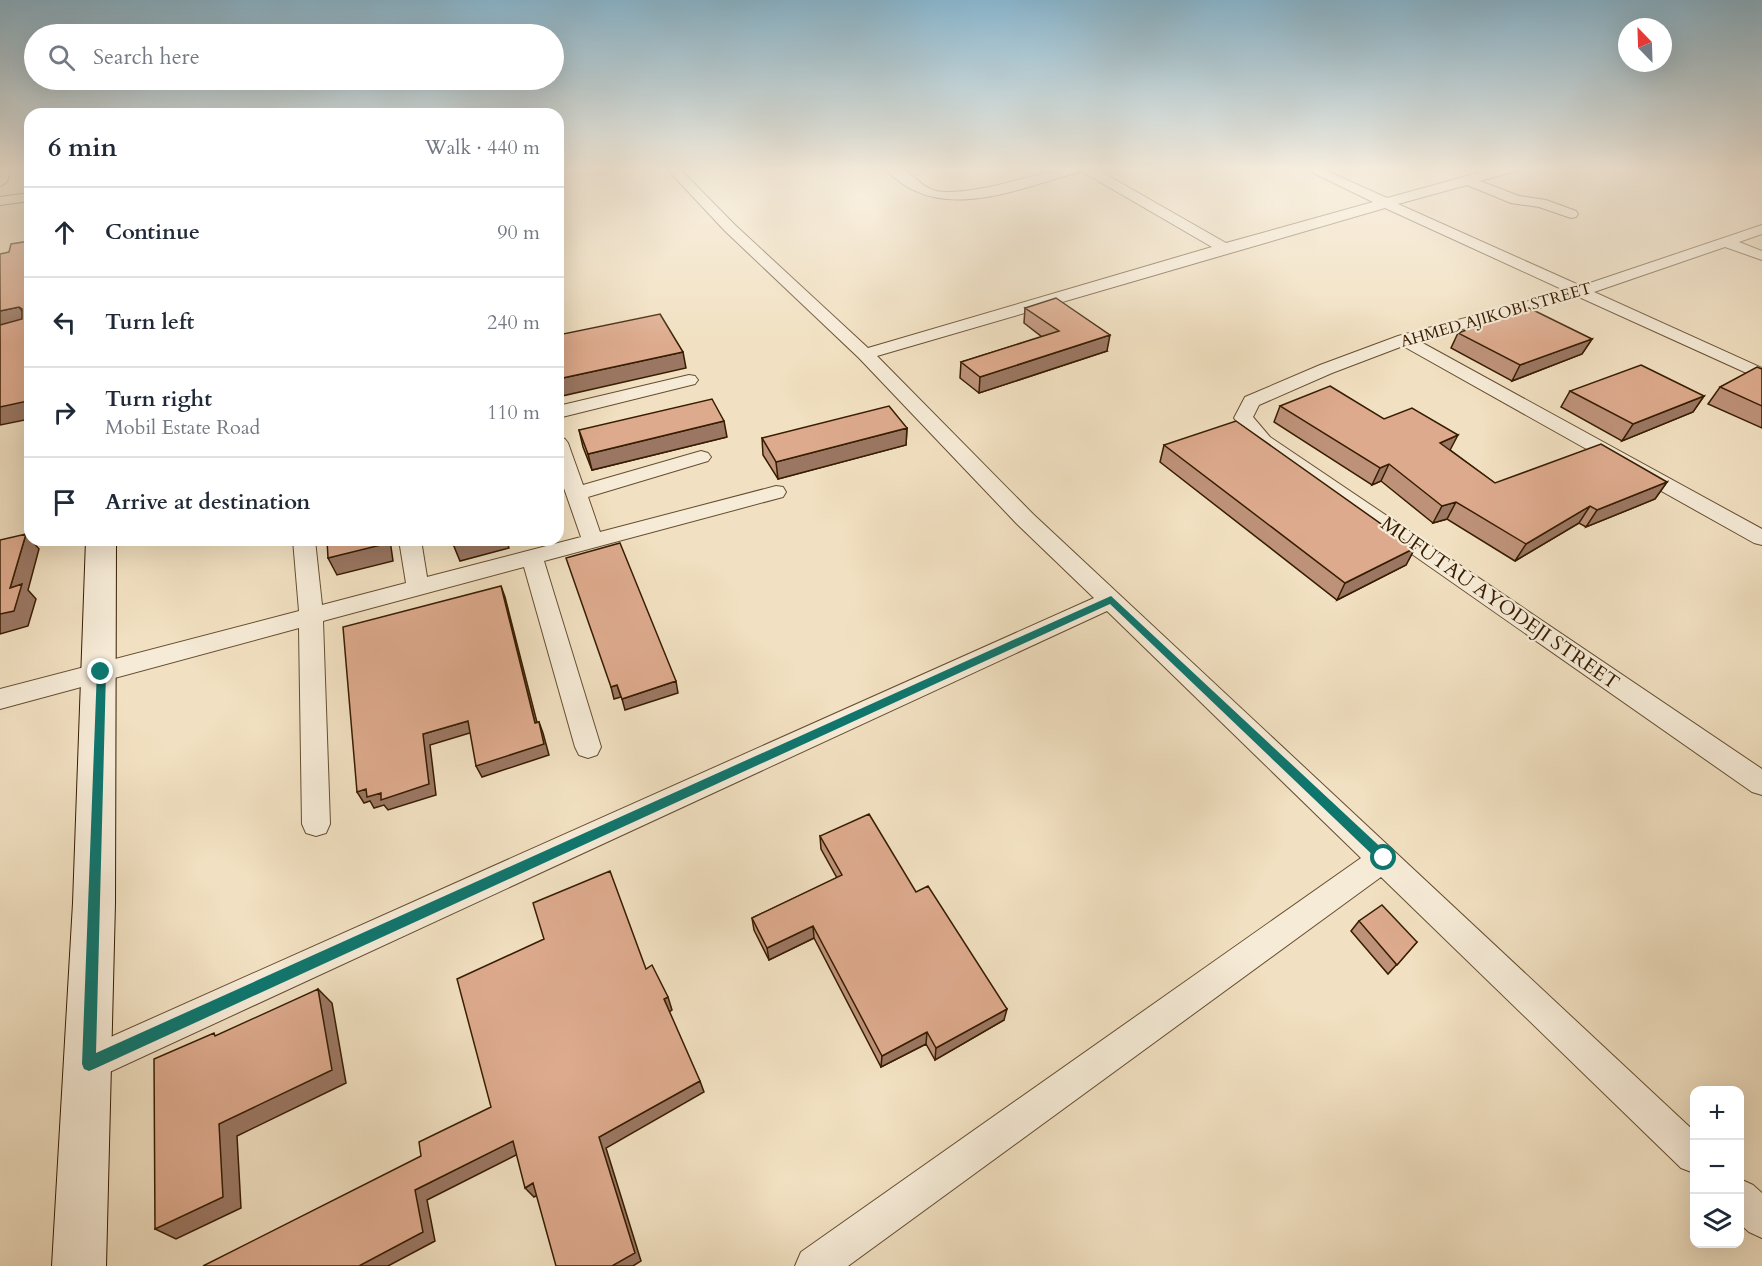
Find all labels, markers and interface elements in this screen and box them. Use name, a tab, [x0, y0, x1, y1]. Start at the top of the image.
north arrow	[1618, 18, 1672, 72]
search box	[24, 24, 564, 90]
icon: search	[45, 41, 78, 74]
text: Search here	[93, 42, 200, 72]
text: 6 min	[48, 130, 117, 165]
text: Walk · 440 m	[425, 134, 540, 161]
icon: ahead	[48, 216, 81, 249]
text: Continue	[105, 217, 200, 247]
text: 90 m	[497, 219, 540, 246]
street label: AHMED AJIKOBI STREET	[1398, 277, 1594, 353]
icon: left	[48, 306, 81, 339]
text: Turn left	[105, 307, 194, 337]
text: 240 m	[487, 309, 540, 336]
text: Turn right	[105, 384, 212, 414]
icon: right	[48, 396, 81, 429]
text: 110 m	[487, 399, 540, 426]
text: Mobil Estate Road	[105, 414, 260, 441]
icon: arrive	[48, 486, 81, 519]
text: Arrive at destination	[105, 487, 310, 517]
street label: MUFUTAU AYODEJI STREET	[1375, 510, 1625, 696]
route end	[87, 658, 113, 684]
route start	[1370, 844, 1396, 870]
map controls	[1690, 1086, 1744, 1248]
button: +	[1690, 1086, 1744, 1140]
button: −	[1690, 1140, 1744, 1194]
button: layers	[1690, 1194, 1744, 1248]

